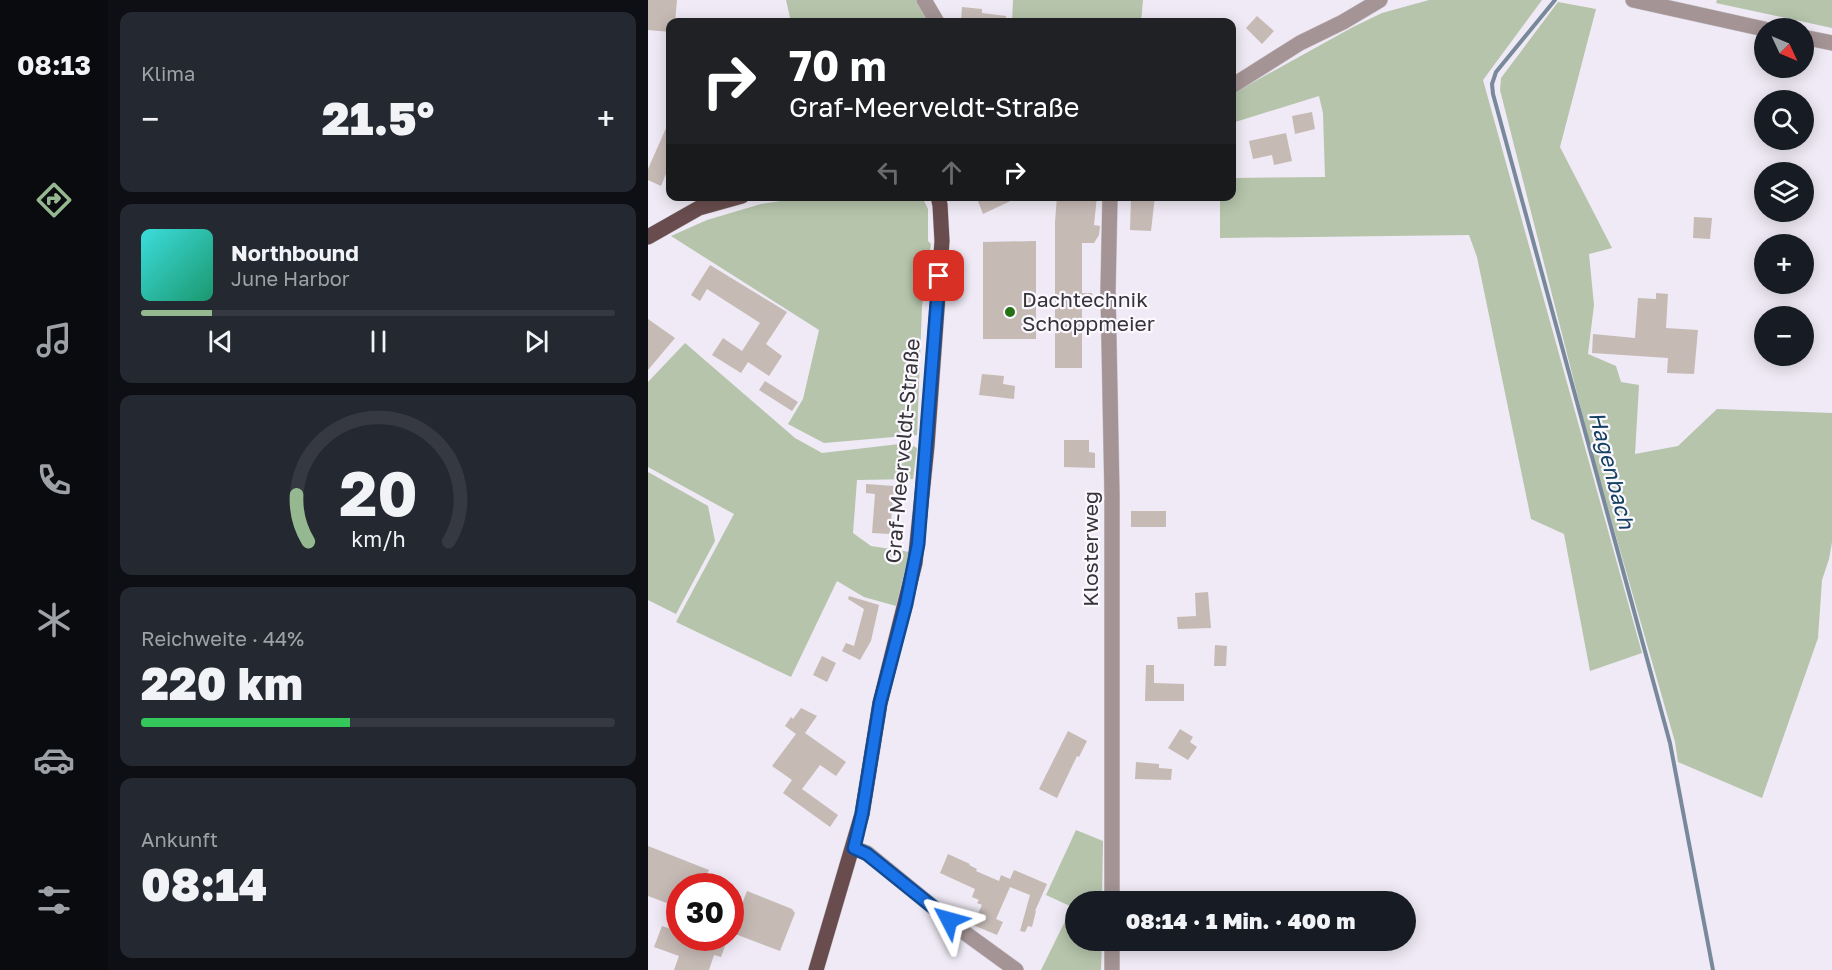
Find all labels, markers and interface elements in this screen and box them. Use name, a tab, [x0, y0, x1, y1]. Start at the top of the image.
north arrow	[1754, 18, 1814, 78]
map controls	[1754, 18, 1814, 366]
text: 70 m	[789, 40, 886, 90]
icon: right	[690, 42, 768, 120]
text: 08:13	[17, 49, 91, 81]
text: Klima	[141, 61, 195, 85]
button: search	[1754, 90, 1814, 150]
text: 21.5°	[322, 91, 434, 145]
text: Graf-Meerveldt-Straße	[789, 91, 1079, 123]
text: −	[141, 99, 159, 138]
text: +	[597, 99, 615, 138]
icon: left	[872, 156, 905, 189]
icon: ahead	[935, 156, 968, 189]
icon: right	[998, 156, 1031, 189]
button: layers	[1754, 162, 1814, 222]
icon: directions	[33, 179, 75, 221]
button: +	[1754, 234, 1814, 294]
text: Northbound	[231, 239, 359, 266]
pin	[913, 250, 964, 301]
icon: arrive	[922, 259, 955, 292]
text: June Harbor	[231, 266, 350, 290]
place label: Dachtechnik Schoppmeier	[1022, 286, 1155, 336]
marker: Dachtechnik Schoppmeier	[1003, 305, 1017, 319]
button: −	[1754, 306, 1814, 366]
icon: music	[33, 319, 75, 361]
icon: previous	[204, 325, 237, 358]
icon: pause	[362, 325, 395, 358]
icon: next	[520, 325, 553, 358]
street label: Graf-Meerveldt-Straße	[879, 337, 925, 565]
water label: Hagenbach	[1584, 408, 1641, 533]
text: 20	[339, 455, 417, 530]
icon: phone	[33, 459, 75, 501]
street label: Klosterweg	[1077, 491, 1103, 607]
text: km/h	[351, 526, 405, 552]
icon: climate	[33, 599, 75, 641]
text: Reichweite · 44%	[141, 626, 304, 650]
text: 220 km	[141, 656, 303, 710]
icon: car	[33, 739, 75, 781]
text: Ankunft	[141, 827, 218, 851]
text: 08:14	[141, 857, 267, 911]
speed limit sign: 30	[666, 873, 744, 951]
icon: filters	[33, 879, 75, 921]
position arrow	[917, 888, 981, 952]
text: 08:14 · 1 Min. · 400 m	[1126, 907, 1355, 934]

